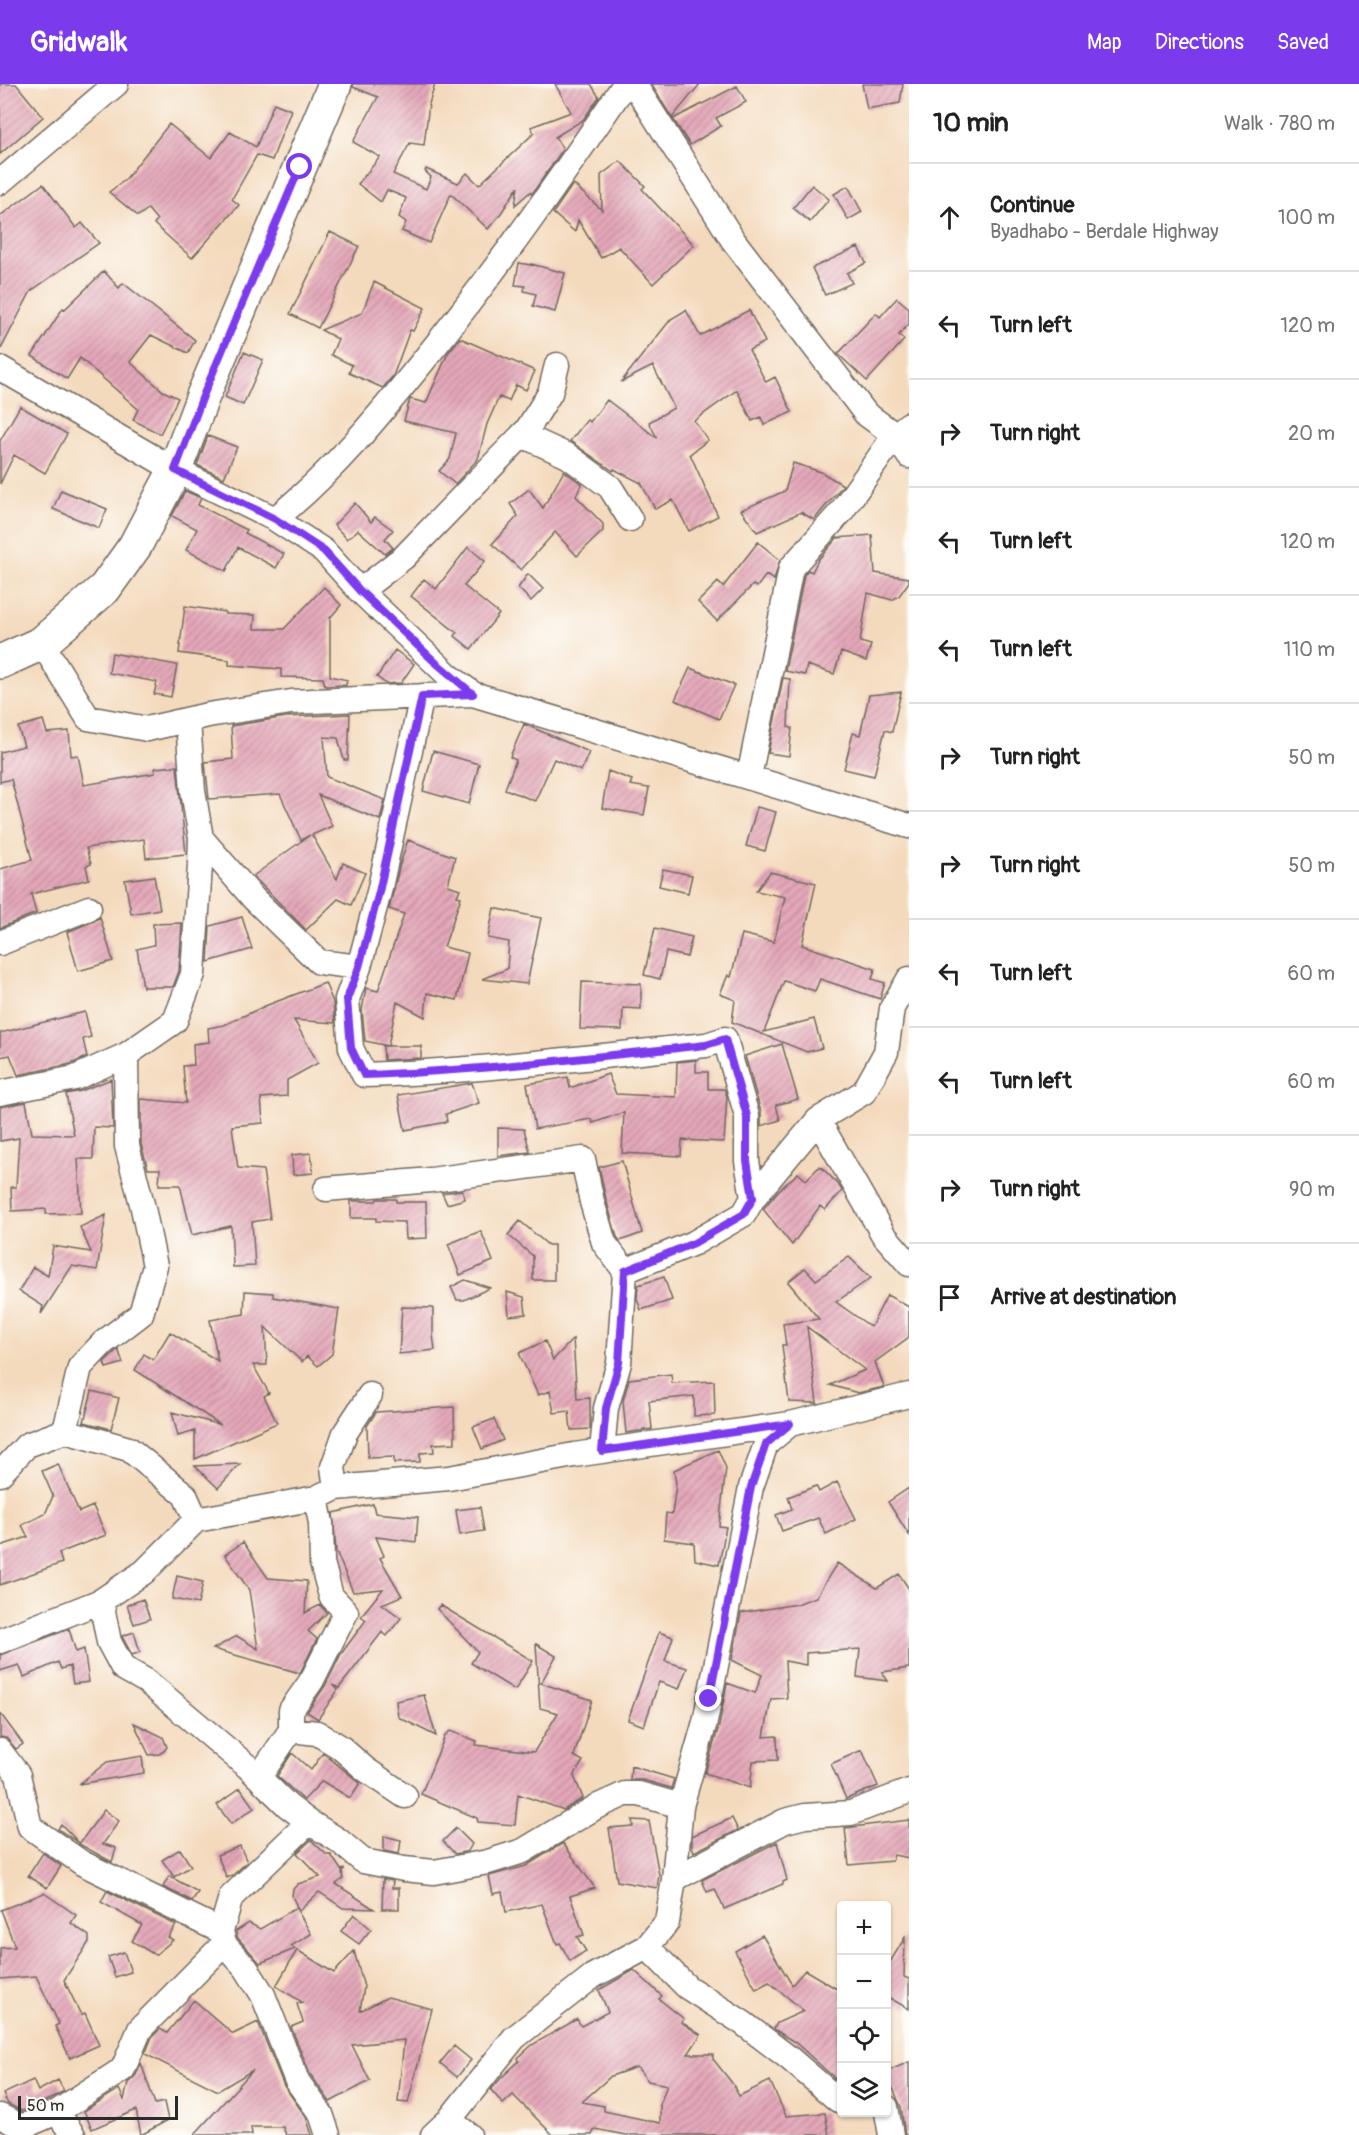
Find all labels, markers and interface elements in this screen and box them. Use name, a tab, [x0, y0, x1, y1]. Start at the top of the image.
text: Gridwalk	[30, 25, 128, 60]
text: Map	[1087, 29, 1122, 56]
text: Directions	[1155, 29, 1244, 56]
text: Saved	[1277, 29, 1329, 56]
text: 10 min	[933, 107, 1009, 139]
text: Walk · 780 m	[1224, 111, 1335, 136]
route start	[286, 153, 312, 179]
text: Continue	[990, 191, 1074, 219]
icon: ahead	[933, 201, 966, 234]
text: 100 m	[1278, 205, 1335, 230]
text: Byadhabo - Berdale Highway	[990, 219, 1219, 244]
icon: left	[933, 309, 966, 342]
text: Turn left	[990, 311, 1072, 339]
text: 120 m	[1280, 313, 1335, 338]
icon: right	[933, 417, 966, 450]
text: Turn right	[990, 419, 1080, 447]
text: 20 m	[1288, 421, 1335, 446]
icon: left	[933, 525, 966, 558]
text: Turn left	[990, 527, 1072, 555]
text: 120 m	[1280, 529, 1335, 554]
icon: left	[933, 633, 966, 666]
text: Turn left	[990, 635, 1072, 663]
text: 110 m	[1284, 637, 1335, 662]
icon: right	[933, 741, 966, 774]
text: Turn right	[990, 743, 1080, 771]
text: 50 m	[1288, 745, 1335, 770]
icon: right	[933, 849, 966, 882]
text: Turn right	[990, 851, 1080, 879]
text: 50 m	[1288, 853, 1335, 878]
icon: left	[933, 957, 966, 990]
text: Turn left	[990, 959, 1072, 987]
text: 60 m	[1288, 961, 1335, 986]
icon: left	[933, 1065, 966, 1098]
text: Turn left	[990, 1067, 1072, 1095]
text: 60 m	[1288, 1069, 1335, 1094]
icon: right	[933, 1173, 966, 1206]
text: Turn right	[990, 1175, 1080, 1203]
text: 90 m	[1289, 1177, 1335, 1202]
icon: arrive	[933, 1281, 966, 1314]
text: Arrive at destination	[990, 1283, 1176, 1311]
route end	[695, 1685, 721, 1711]
map controls	[837, 1901, 891, 2117]
button: +	[837, 1901, 891, 1955]
button: −	[837, 1955, 891, 2009]
button: locate	[837, 2009, 891, 2063]
button: layers	[837, 2063, 891, 2117]
scale bar	[18, 2093, 178, 2120]
text: 50 m	[27, 2096, 64, 2116]

